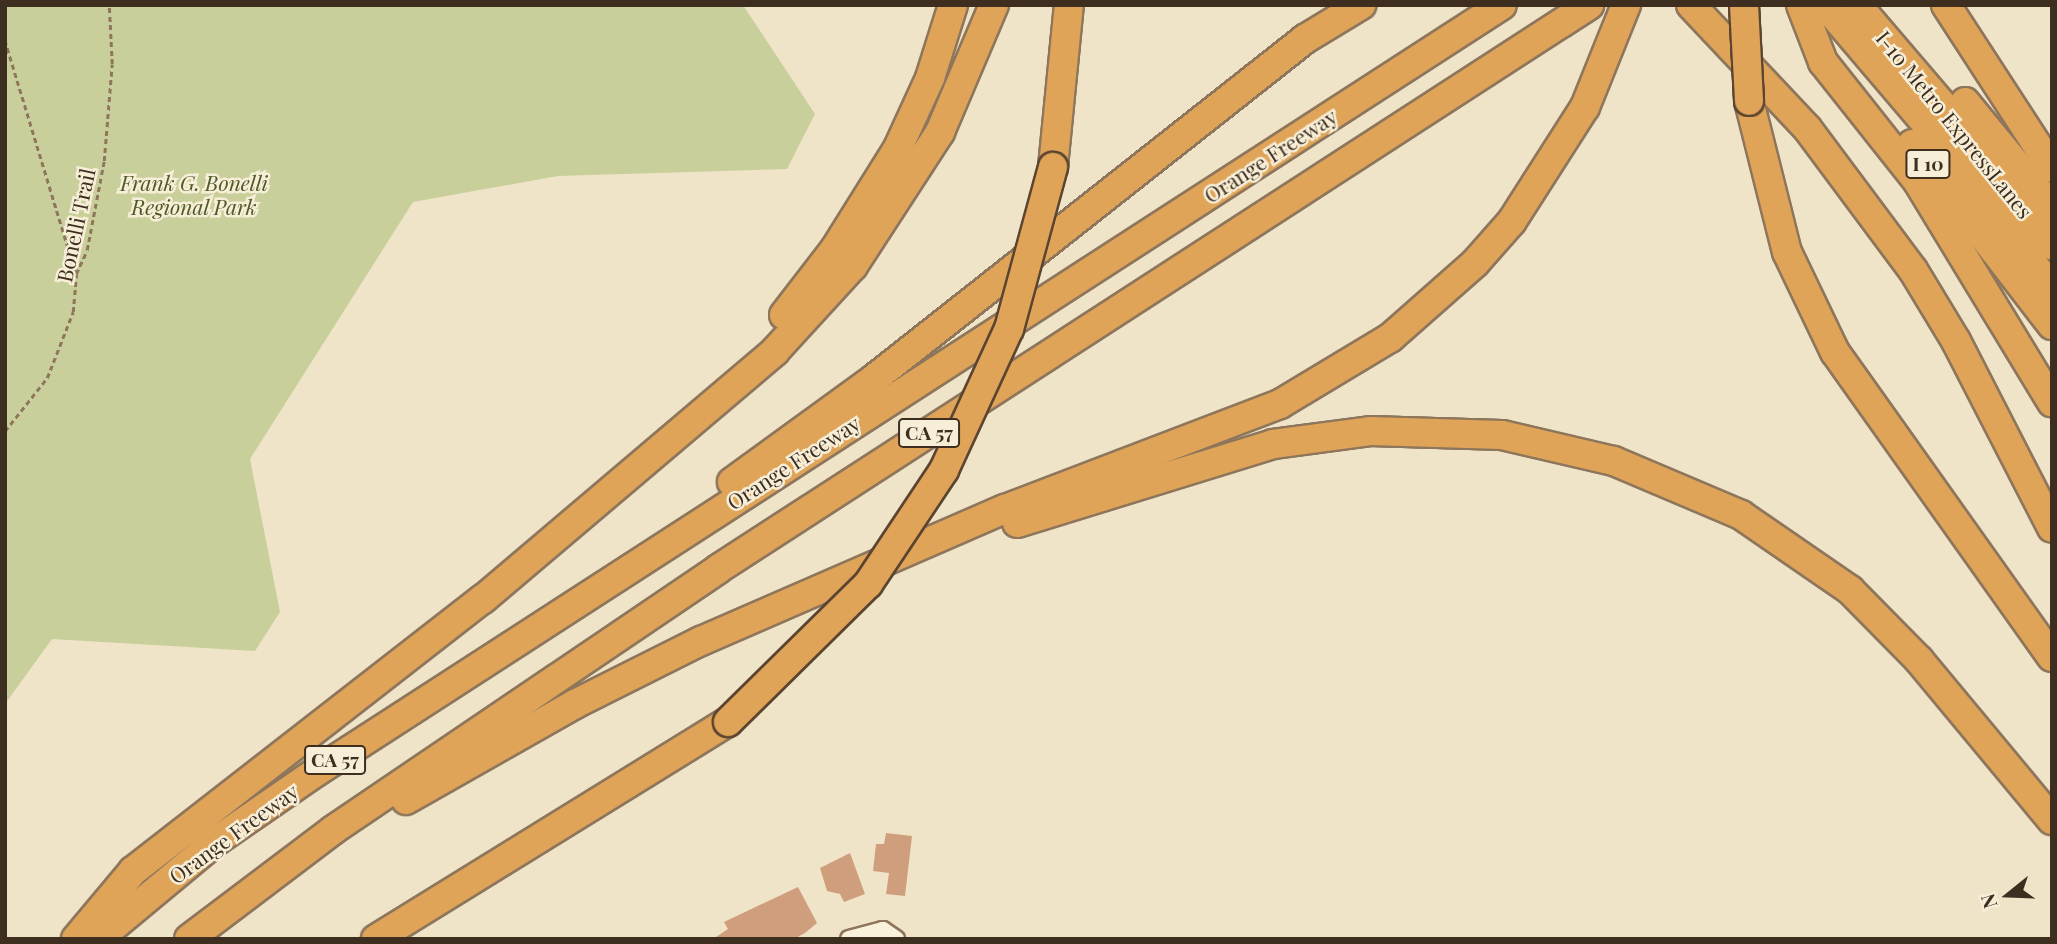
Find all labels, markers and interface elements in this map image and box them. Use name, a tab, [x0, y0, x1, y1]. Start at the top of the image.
street label: I-10 Metro ExpressLanes	[1872, 25, 2038, 223]
street label: Orange Freeway	[1199, 103, 1341, 207]
road number: I 10	[1905, 148, 1951, 180]
street label: Bonelli Trail	[51, 166, 99, 284]
park label: Frank G. Bonelli Regional Park	[120, 169, 268, 219]
street label: Orange Freeway	[722, 410, 864, 514]
road number: CA 57	[898, 418, 960, 448]
road number: CA 57	[304, 744, 366, 776]
street label: Orange Freeway	[164, 778, 302, 888]
north arrow	[1973, 860, 2043, 930]
text: N	[1974, 891, 2003, 912]

